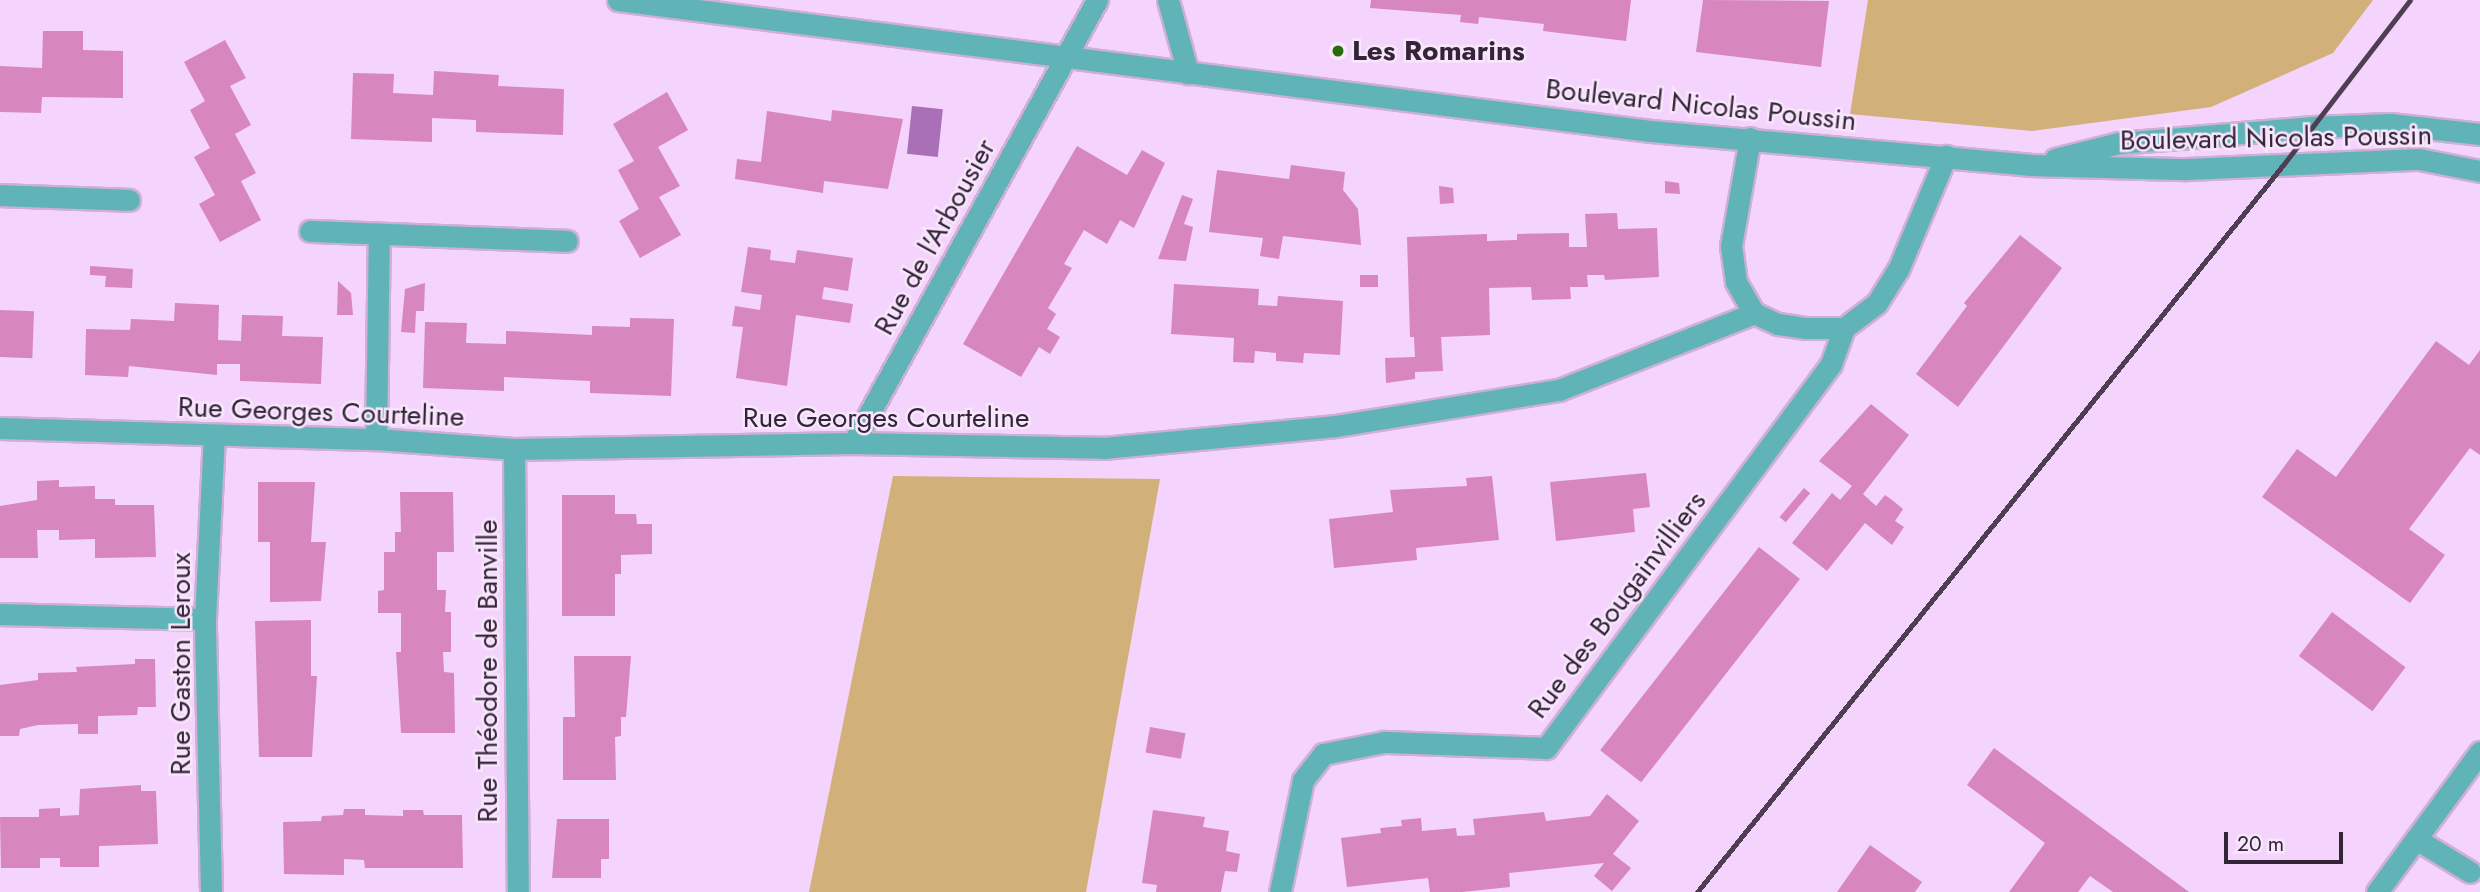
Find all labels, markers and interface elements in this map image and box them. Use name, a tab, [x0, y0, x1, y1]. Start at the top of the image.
place label: Les Romarins	[1352, 34, 1525, 68]
marker: Les Romarins	[1330, 43, 1346, 59]
street label: Boulevard Nicolas Poussin	[1544, 72, 1858, 138]
street label: Boulevard Nicolas Poussin	[2120, 118, 2432, 158]
street label: Rue de l'Arbousier	[867, 133, 1003, 341]
street label: Rue Georges Courteline	[177, 390, 465, 434]
street label: Rue Georges Courteline	[743, 401, 1029, 435]
street label: Rue des Bougainvilliers	[1521, 485, 1713, 725]
street label: Rue Théodore de Banville	[471, 519, 505, 823]
street label: Rue Gaston Leroux	[164, 553, 198, 775]
scale bar	[2228, 818, 2347, 862]
text: 20 m	[2237, 829, 2284, 859]

